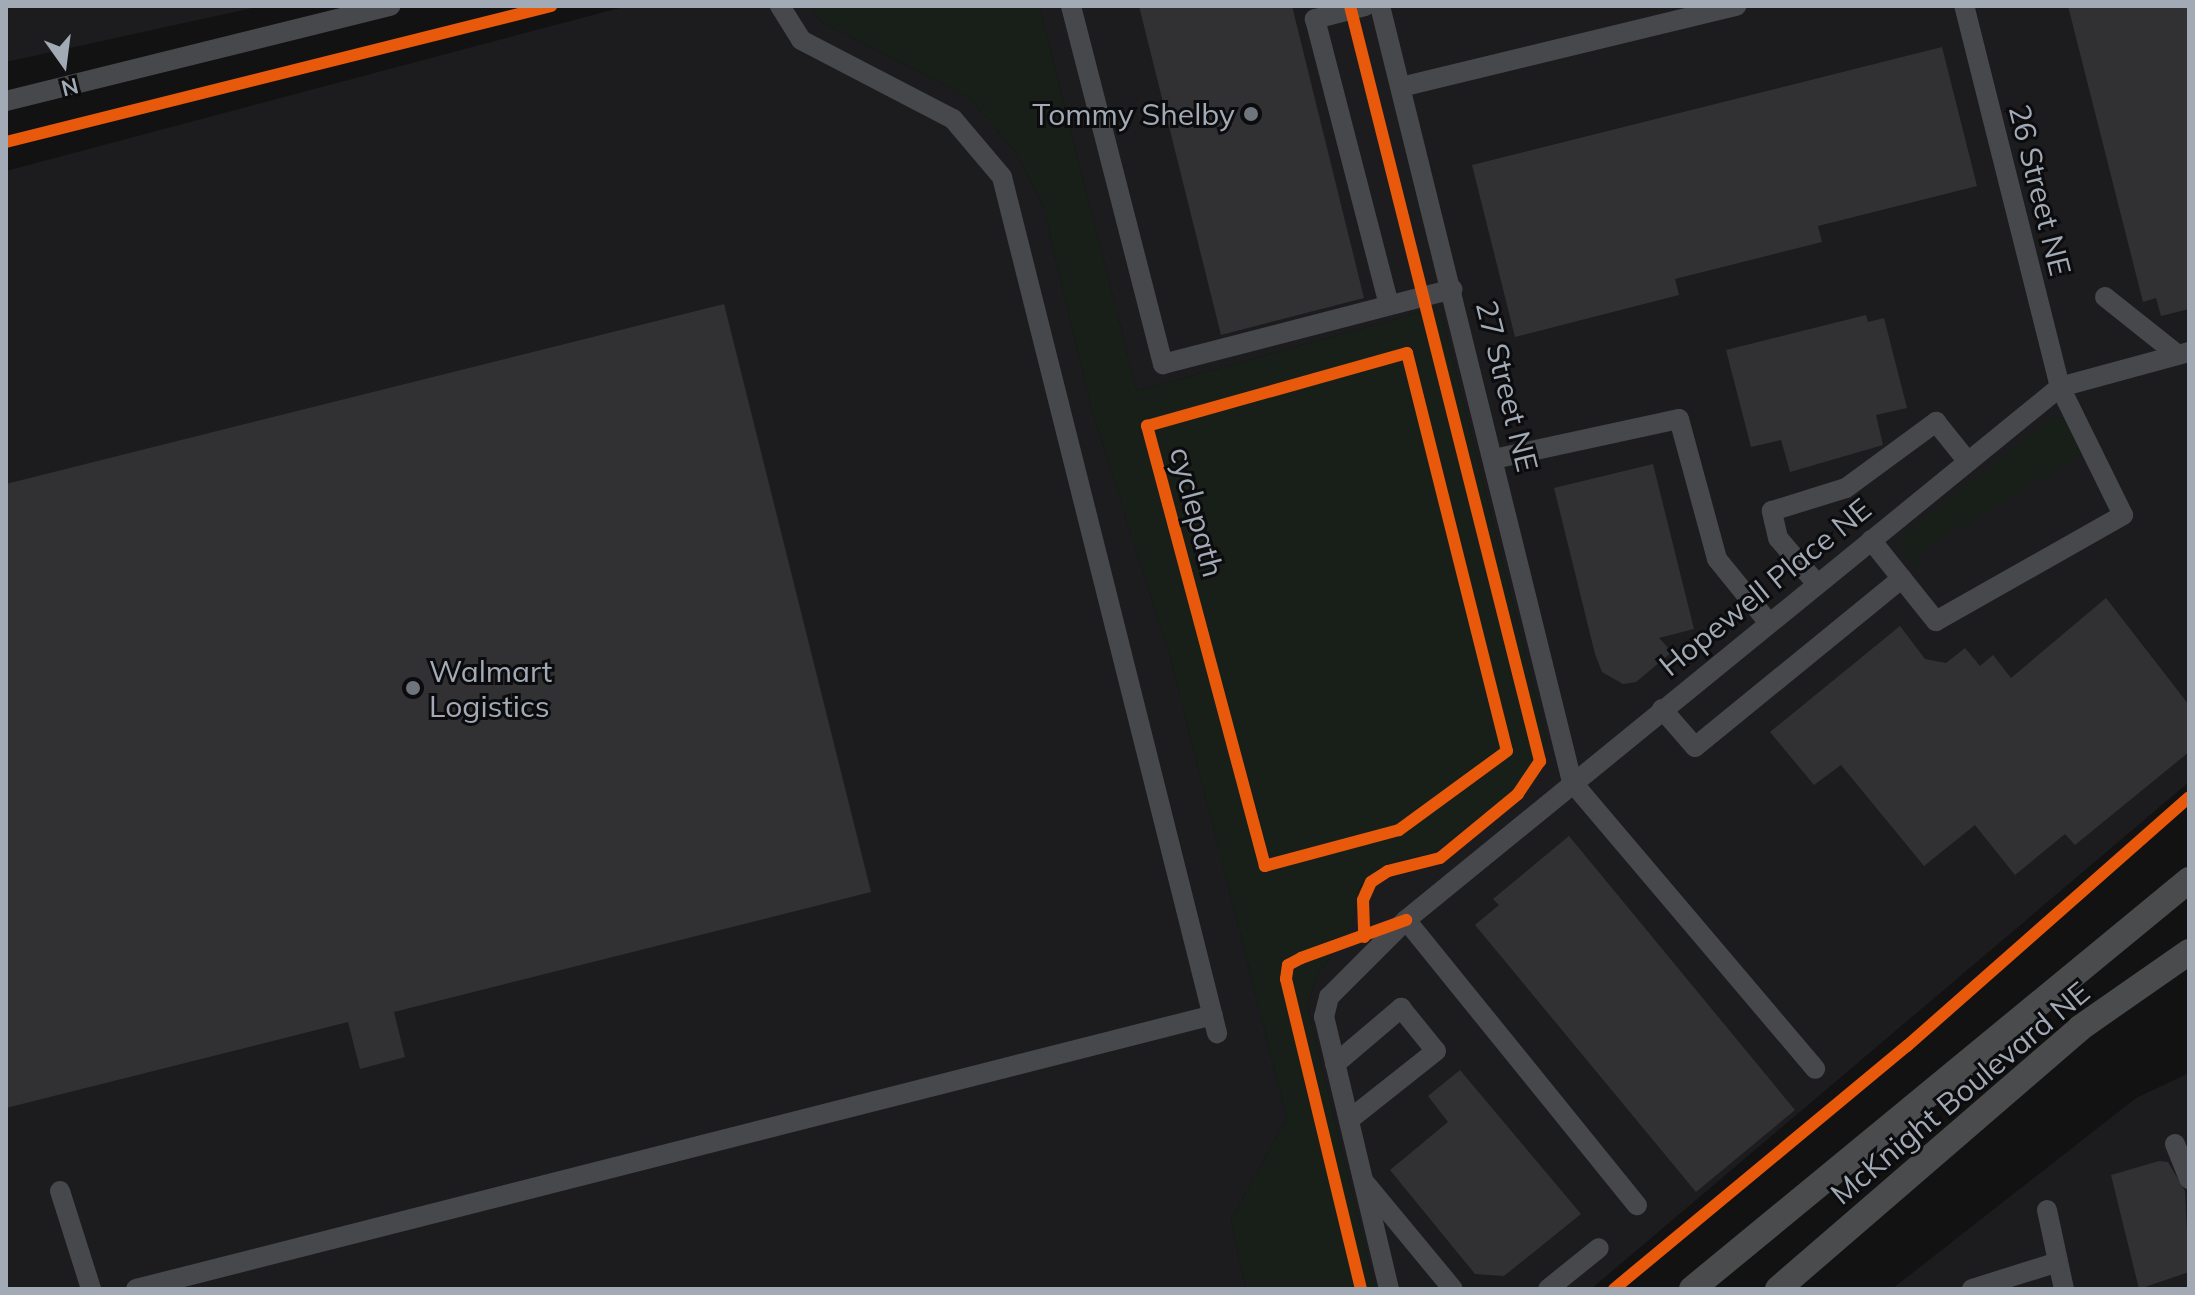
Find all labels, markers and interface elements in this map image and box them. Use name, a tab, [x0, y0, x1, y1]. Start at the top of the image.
north arrow	[24, 24, 104, 104]
text: N	[58, 72, 81, 103]
place label: Tommy Shelby	[1032, 96, 1235, 132]
street label: 26 Street NE	[2001, 101, 2079, 279]
marker: Tommy Shelby	[1242, 105, 1260, 123]
street label: 27 Street NE	[1468, 297, 1546, 475]
street label: cyclepath	[1162, 443, 1232, 581]
street label: Hopewell Place NE	[1652, 491, 1878, 683]
place label: Walmart Logistics	[429, 653, 552, 724]
marker: Walmart Logistics	[404, 679, 422, 697]
street label: McKnight Boulevard NE	[1823, 974, 2097, 1212]

